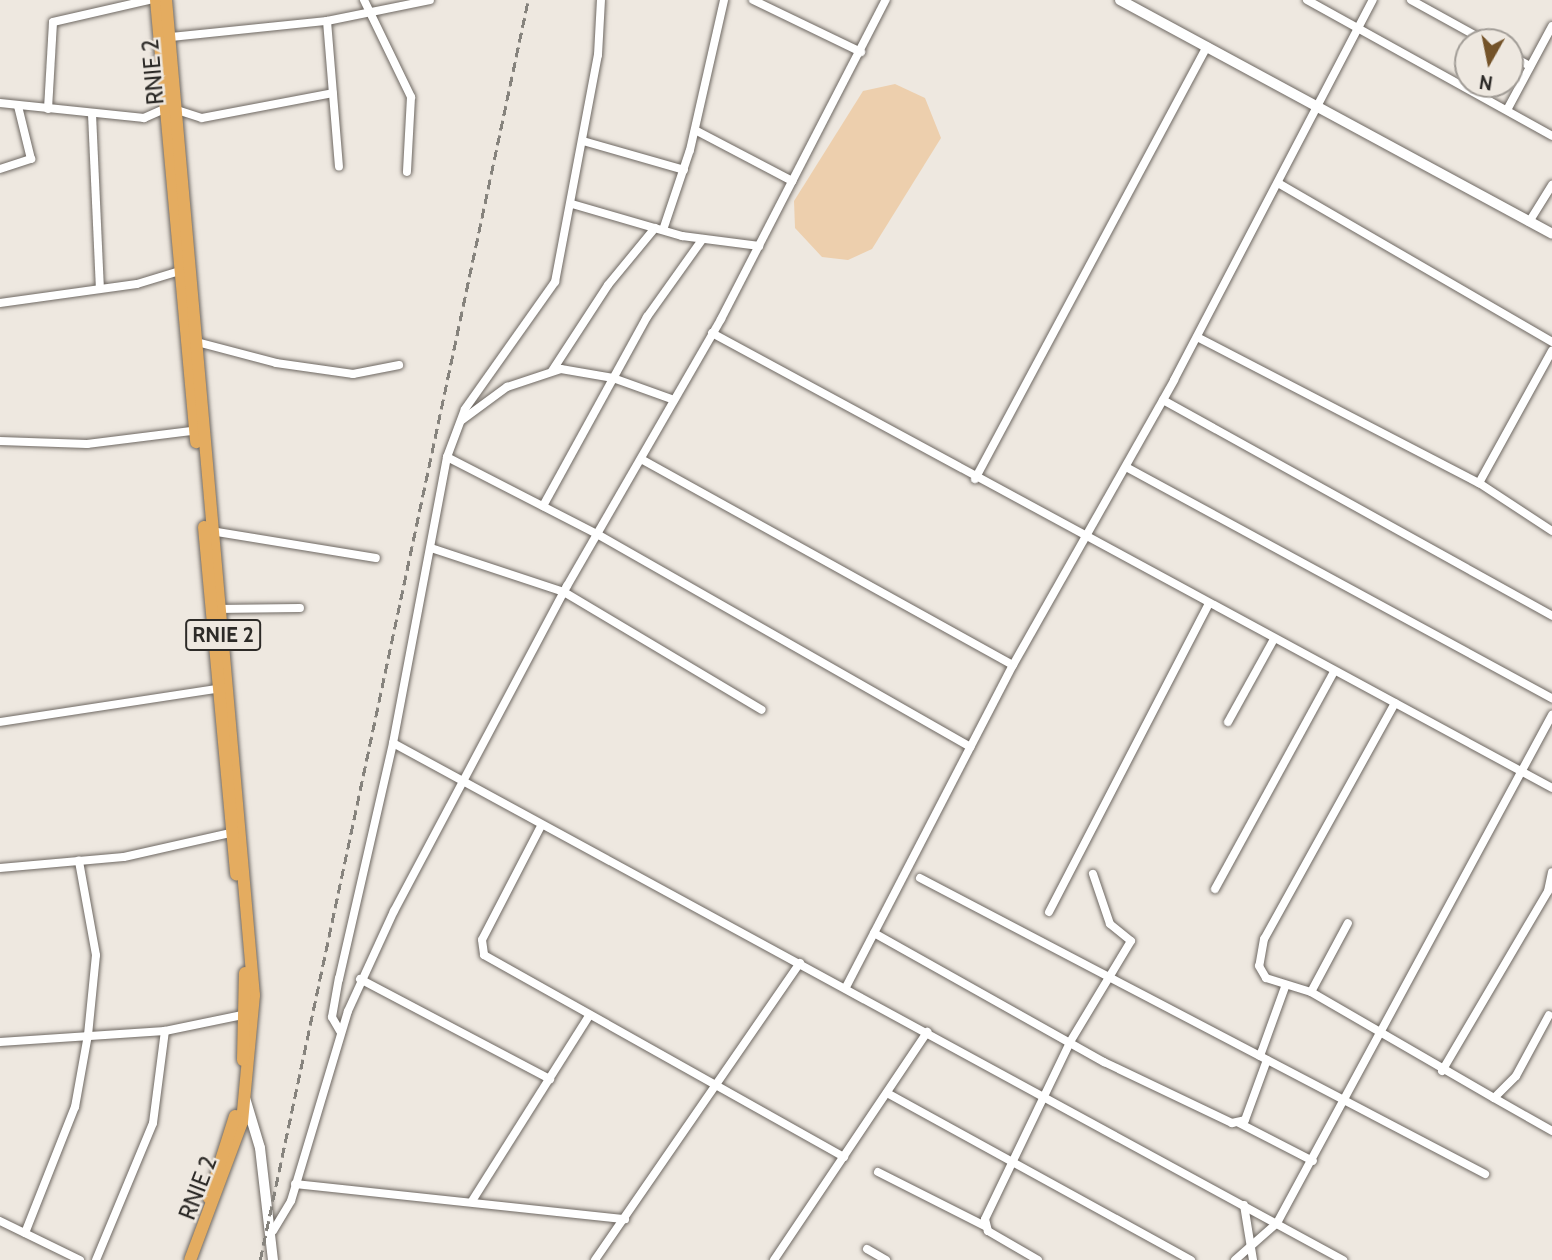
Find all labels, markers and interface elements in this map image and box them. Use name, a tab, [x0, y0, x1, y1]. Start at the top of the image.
north arrow	[1454, 28, 1524, 98]
street label: RNIE 2	[136, 38, 170, 106]
text: N	[1478, 70, 1494, 95]
road number: RNIE 2	[184, 618, 262, 652]
street label: RNIE 2	[173, 1152, 223, 1224]

